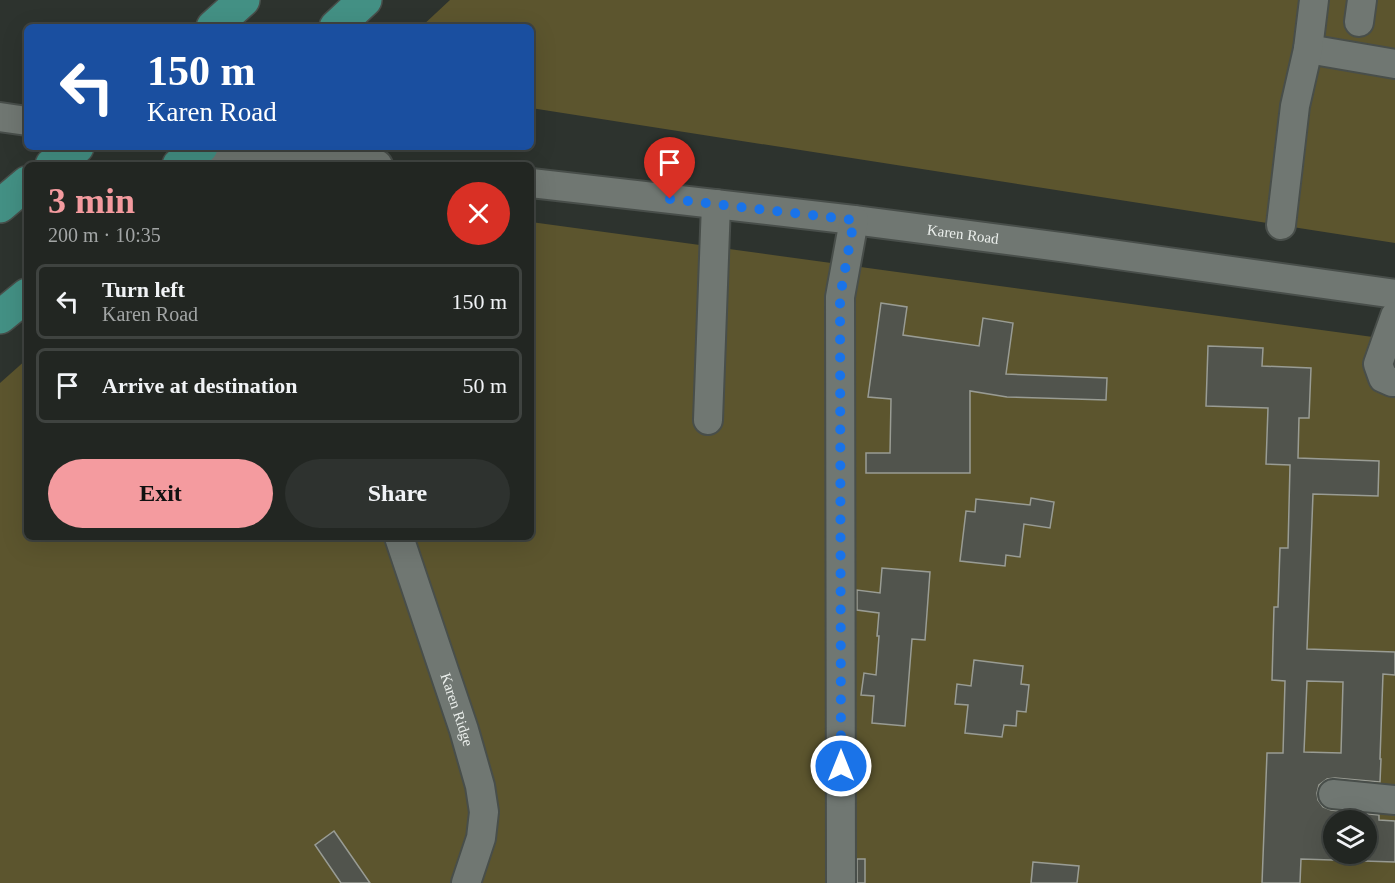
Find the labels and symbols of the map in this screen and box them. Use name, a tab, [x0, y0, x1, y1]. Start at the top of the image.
pin	[644, 137, 695, 199]
street label: Karen Road	[926, 222, 1000, 247]
street label: Karen Ridge	[437, 671, 476, 748]
position arrow	[809, 734, 873, 798]

